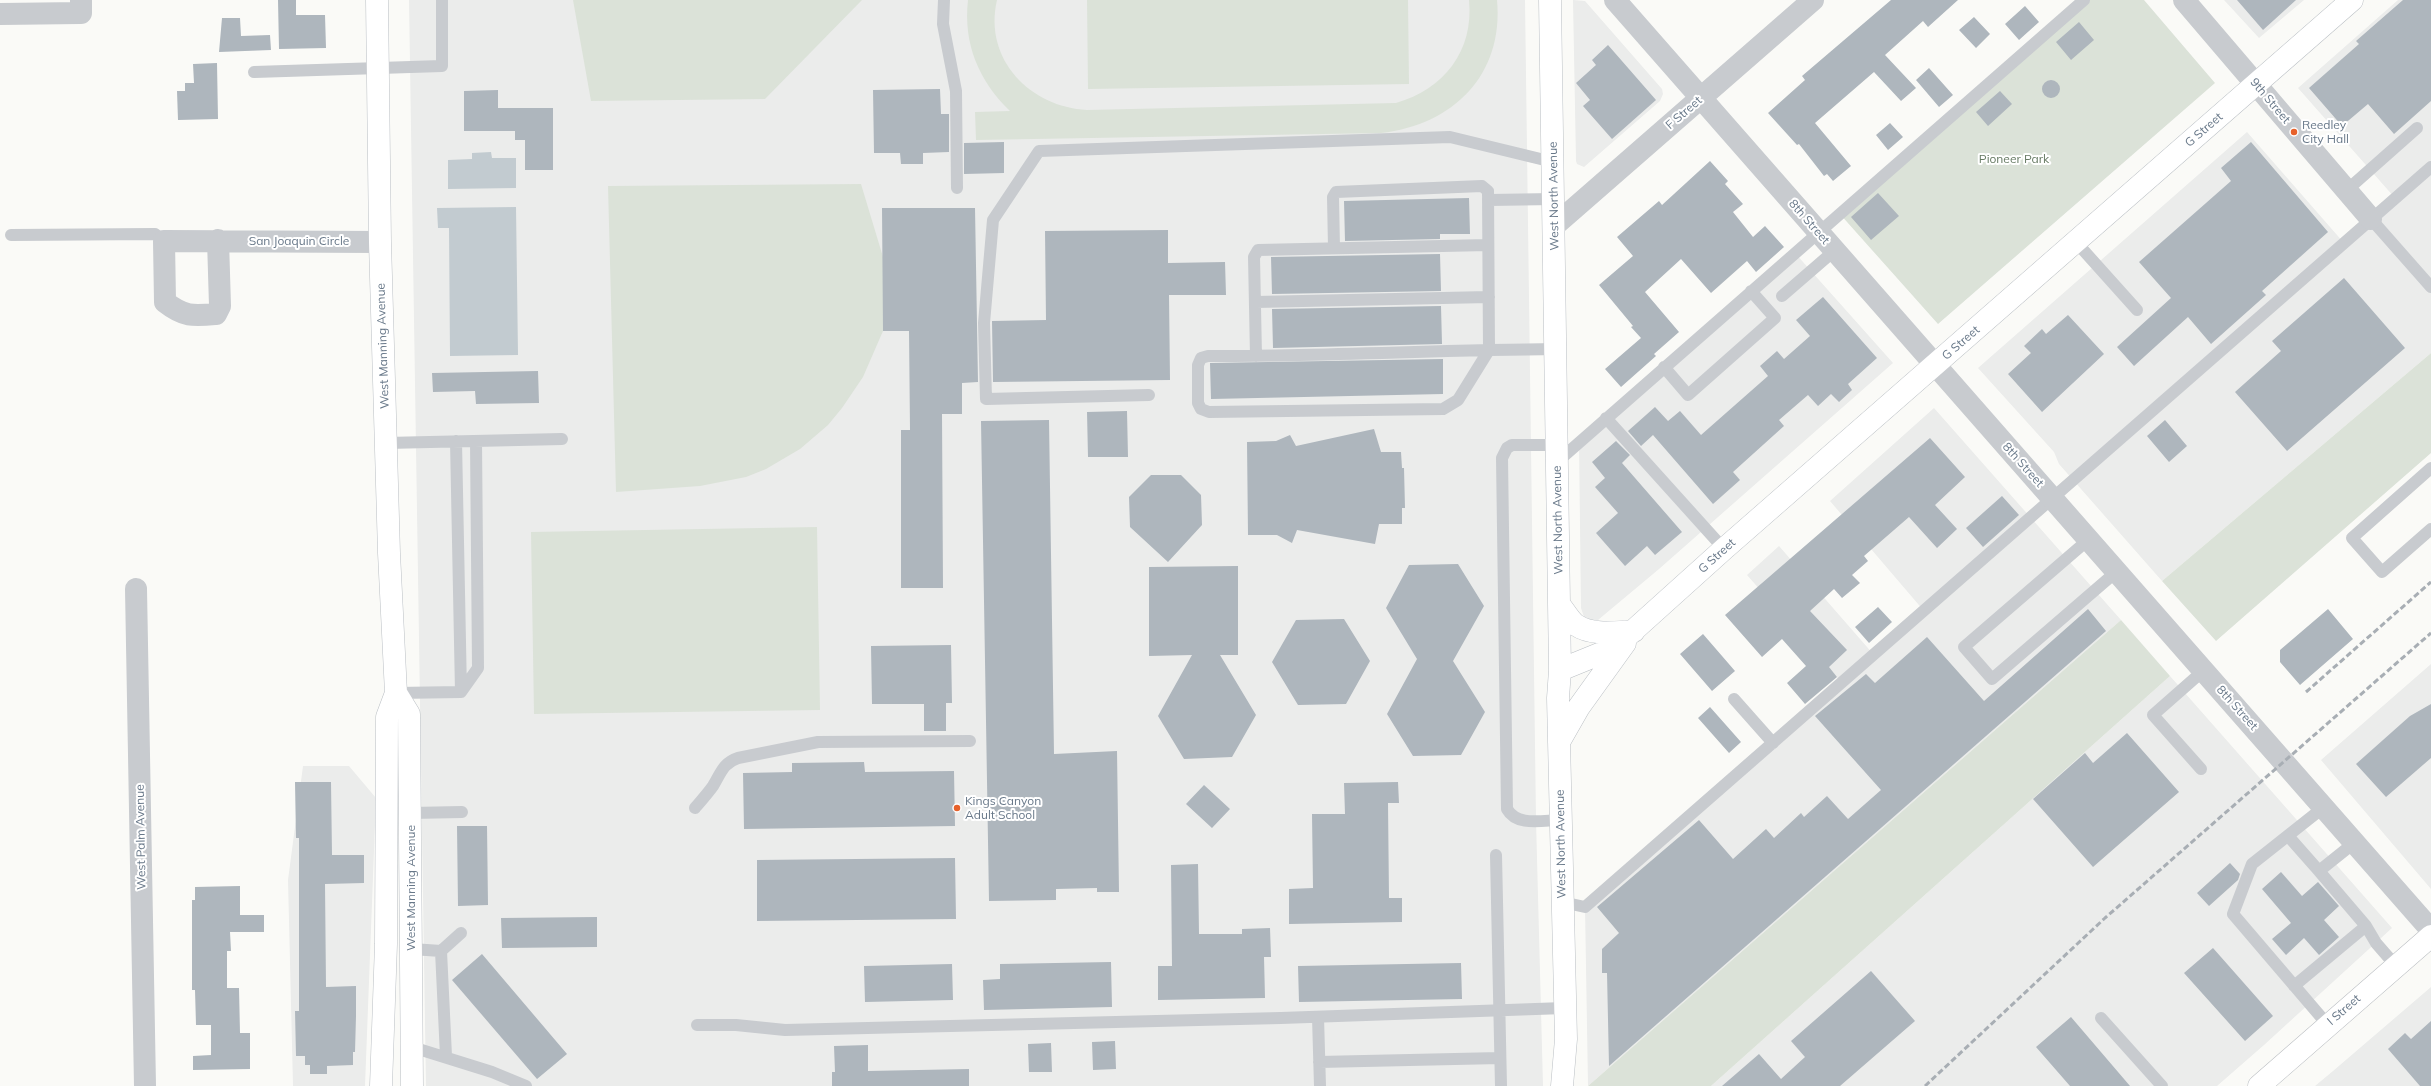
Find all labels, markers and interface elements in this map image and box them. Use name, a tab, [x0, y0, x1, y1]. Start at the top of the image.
street label: 9th Street	[2247, 75, 2293, 127]
street label: F Street	[1663, 93, 1705, 133]
street label: G Street	[2182, 110, 2226, 150]
place label: Reedley City Hall	[2302, 118, 2349, 146]
marker: Reedley City Hall	[2289, 127, 2299, 137]
street label: West North Avenue	[1546, 141, 1562, 251]
park label: Pioneer Park	[1979, 152, 2049, 166]
street label: 8th Street	[1786, 197, 1832, 247]
street label: San Joaquin Circle	[249, 234, 349, 248]
street label: West Manning Avenue	[374, 283, 392, 409]
street label: G Street	[1939, 323, 1983, 363]
street label: 8th Street	[1999, 440, 2047, 490]
street label: West North Avenue	[1550, 465, 1566, 575]
street label: G Street	[1695, 536, 1739, 576]
street label: 8th Street	[2213, 683, 2261, 733]
street label: West Palm Avenue	[133, 784, 149, 890]
street label: West North Avenue	[1553, 789, 1569, 899]
place label: Kings Canyon Adult School	[965, 794, 1041, 822]
marker: Kings Canyon Adult School	[952, 803, 962, 813]
street label: West Manning Avenue	[404, 825, 418, 951]
street label: I Street	[2324, 992, 2364, 1028]

